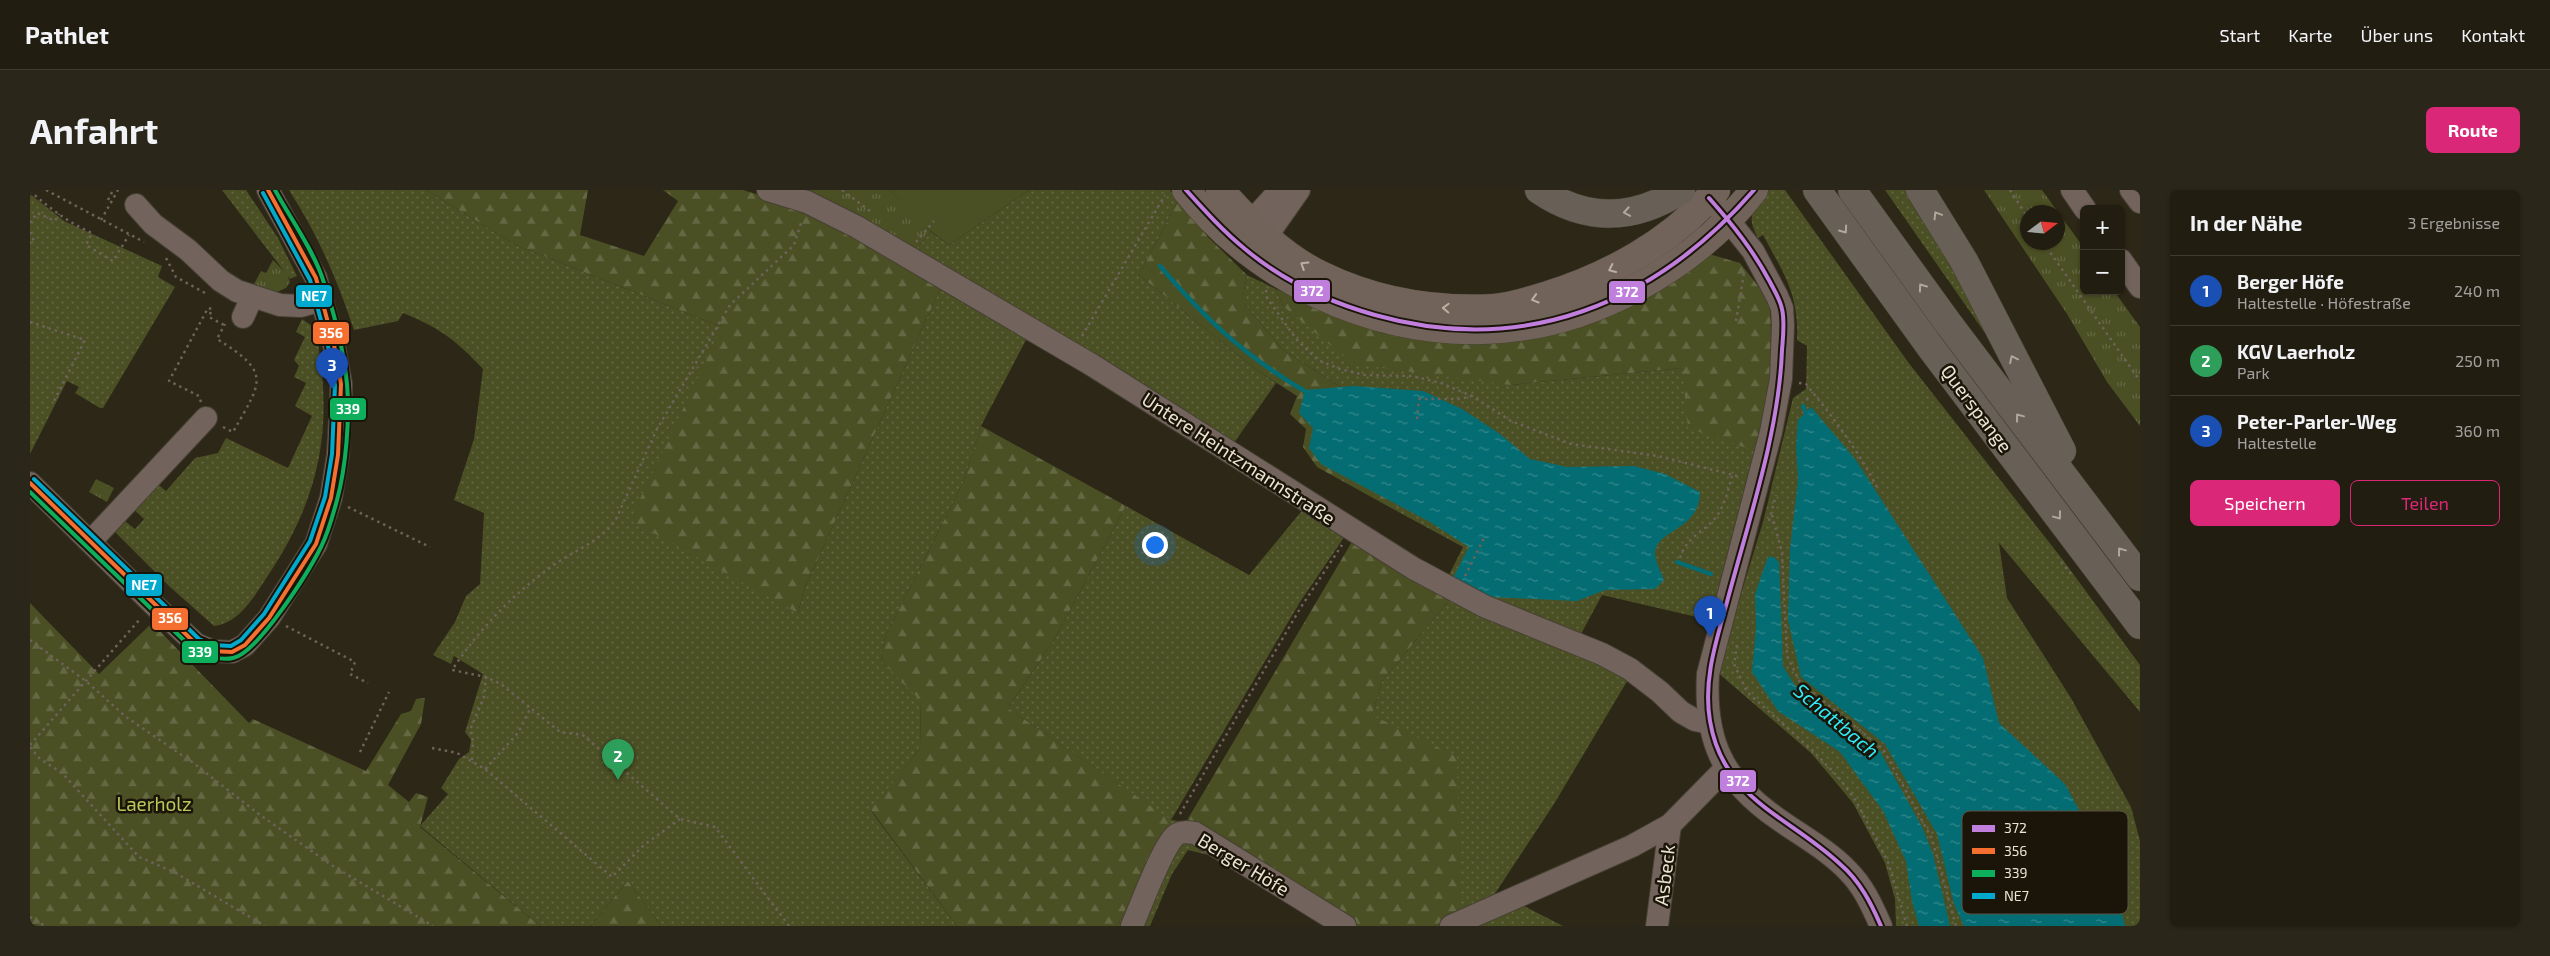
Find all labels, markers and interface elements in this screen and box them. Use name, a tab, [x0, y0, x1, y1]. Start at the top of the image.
text: Pathlet	[25, 20, 109, 49]
text: Start	[2219, 24, 2260, 46]
text: Karte	[2288, 24, 2333, 46]
text: Über uns	[2361, 24, 2433, 46]
text: Kontakt	[2461, 24, 2525, 46]
button: Route	[2426, 107, 2520, 153]
text: Anfahrt	[30, 109, 158, 151]
north arrow	[2020, 205, 2065, 250]
map controls	[2080, 205, 2125, 295]
button: +	[2080, 205, 2125, 250]
one-way arrow	[1623, 207, 1632, 217]
text: In der Nähe	[2190, 210, 2302, 235]
one-way arrow	[1933, 212, 1943, 221]
text: 3 Ergebnisse	[2408, 213, 2500, 232]
one-way arrow	[1838, 224, 1847, 234]
button: −	[2080, 250, 2125, 295]
one-way arrow	[1301, 261, 1310, 271]
one-way arrow	[1609, 263, 1618, 273]
text: Berger Höfe	[2237, 270, 2344, 293]
line badge: 372	[1293, 279, 1331, 303]
line badge: 372	[1608, 280, 1646, 304]
text: 1	[2203, 281, 2209, 300]
text: 240 m	[2454, 281, 2500, 300]
text: 372	[1300, 282, 1324, 299]
text: 372	[1615, 283, 1639, 300]
one-way arrow	[1919, 283, 1928, 293]
line badge: NE7	[295, 284, 333, 308]
text: NE7	[301, 287, 327, 304]
one-way arrow	[1532, 293, 1540, 303]
text: Haltestelle · Höfestraße	[2237, 293, 2411, 312]
one-way arrow	[1442, 302, 1450, 313]
line badge: 356	[312, 321, 350, 345]
text: 356	[319, 324, 343, 341]
text: KGV Laerholz	[2237, 340, 2355, 363]
pin: 3	[316, 348, 348, 389]
text: 2	[2201, 351, 2211, 370]
text: 250 m	[2455, 351, 2500, 370]
one-way arrow	[2010, 355, 2020, 364]
street label: Querspange	[1936, 359, 2018, 457]
text: Park	[2237, 363, 2270, 382]
street label: Untere Heintzmannstraße	[1138, 387, 1340, 529]
line badge: 339	[329, 397, 367, 421]
text: 339	[336, 400, 360, 417]
text: Peter-Parler-Weg	[2237, 410, 2396, 433]
one-way arrow	[2017, 414, 2025, 423]
text: 3	[2201, 421, 2211, 440]
text: 360 m	[2455, 421, 2500, 440]
text: Haltestelle	[2237, 433, 2317, 452]
button: Speichern	[2190, 480, 2340, 526]
button: Teilen	[2350, 480, 2500, 526]
one-way arrow	[2052, 510, 2061, 520]
your location	[1142, 532, 1168, 558]
one-way arrow	[2118, 547, 2127, 557]
line badge: NE7	[125, 573, 163, 597]
text: NE7	[131, 576, 157, 593]
pin: 1	[1694, 596, 1726, 637]
line badge: 356	[151, 607, 189, 631]
text: 356	[158, 609, 182, 626]
line badge: 339	[181, 640, 219, 664]
text: 339	[188, 643, 212, 660]
water label: Schattbach	[1790, 678, 1884, 762]
pin: 2	[602, 739, 634, 780]
line badge: 372	[1719, 769, 1757, 793]
text: 372	[1726, 772, 1750, 789]
park label: Laerholz	[116, 792, 192, 815]
legend	[1962, 811, 2128, 914]
text: 372	[2004, 819, 2027, 836]
street label: Berger Höfe	[1194, 828, 1294, 900]
text: 356	[2004, 842, 2027, 859]
street label: Asbeck	[1649, 843, 1679, 907]
text: 339	[2004, 864, 2028, 881]
text: NE7	[2004, 887, 2029, 904]

